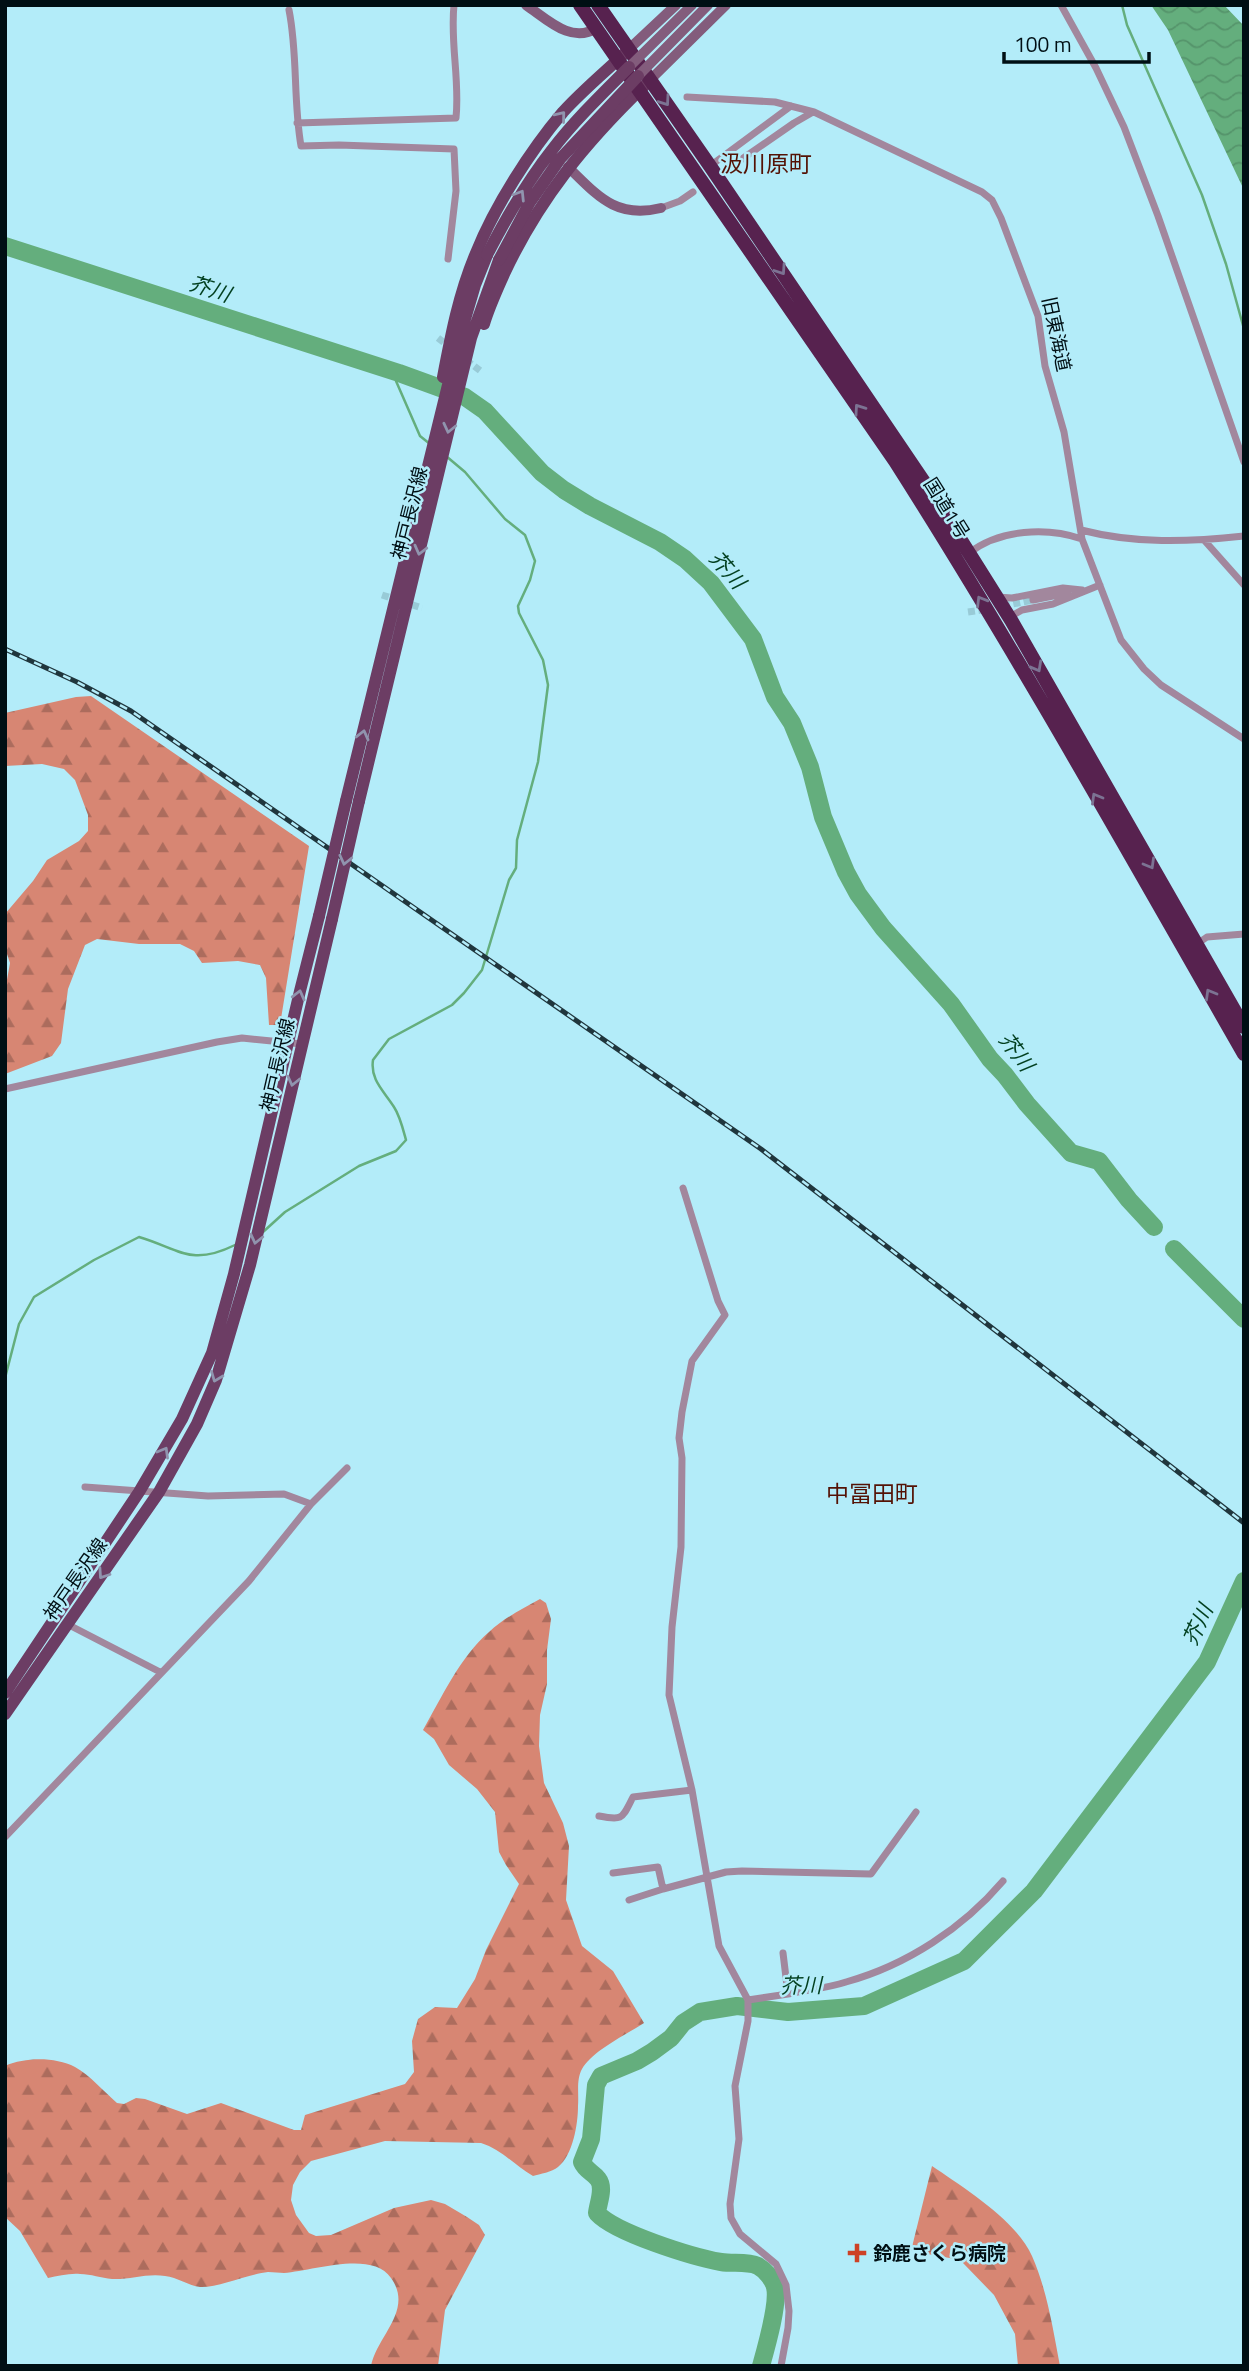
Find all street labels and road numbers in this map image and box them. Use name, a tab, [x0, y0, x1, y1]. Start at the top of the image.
street label: 旧東海道	[1035, 294, 1080, 374]
street label: 神戸長沢線	[383, 463, 434, 562]
street label: 国道1号	[917, 471, 978, 544]
street label: 神戸長沢線	[252, 1015, 301, 1114]
street label: 神戸長沢線	[35, 1531, 114, 1626]

